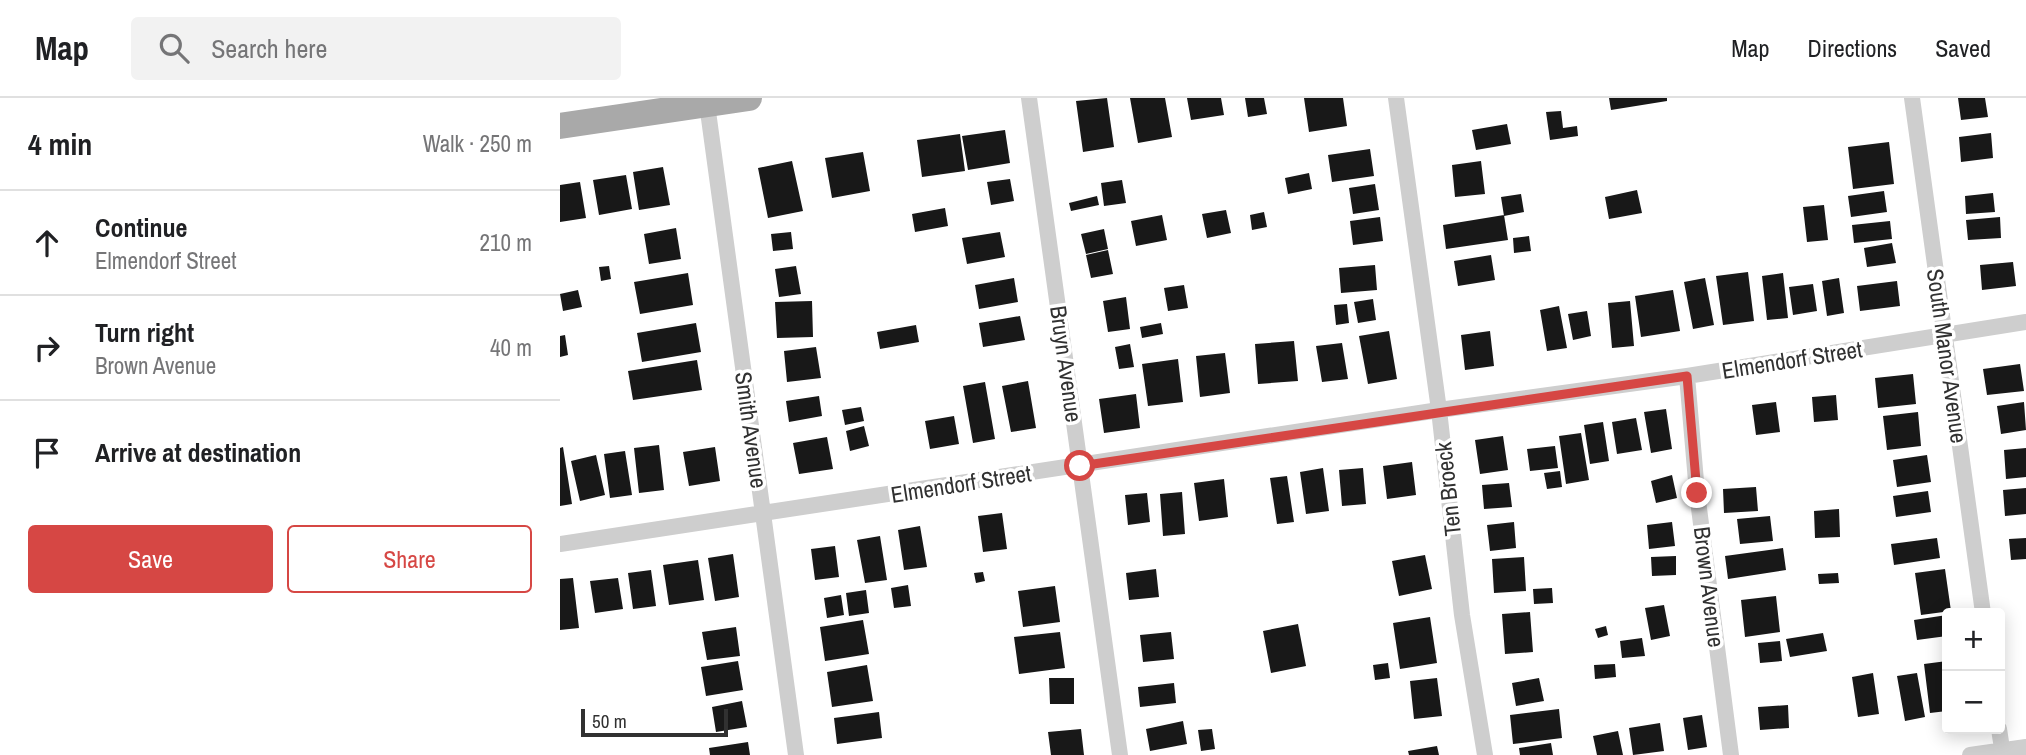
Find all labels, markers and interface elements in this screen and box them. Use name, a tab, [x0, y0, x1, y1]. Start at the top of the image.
search box	[131, 17, 621, 80]
text: Map	[35, 26, 89, 70]
icon: search	[155, 29, 193, 67]
text: Search here	[211, 31, 327, 66]
text: Map	[1731, 32, 1769, 64]
text: Directions	[1807, 32, 1897, 64]
text: Saved	[1935, 32, 1991, 64]
text: 4 min	[28, 124, 92, 164]
text: Walk · 250 m	[423, 128, 532, 159]
text: Continue	[95, 210, 187, 245]
icon: ahead	[28, 224, 66, 262]
text: 210 m	[480, 227, 532, 258]
text: Elmendorf Street	[95, 245, 237, 276]
street label: South Manor Avenue	[1920, 267, 1975, 445]
street label: Bruyn Avenue	[1043, 304, 1090, 424]
text: Turn right	[95, 315, 194, 350]
icon: right	[28, 329, 66, 367]
text: 40 m	[490, 332, 532, 363]
street label: Elmendorf Street	[1720, 333, 1864, 386]
text: Brown Avenue	[95, 350, 216, 381]
street label: Smith Avenue	[728, 370, 775, 490]
icon: arrive	[28, 434, 66, 472]
text: Arrive at destination	[95, 435, 301, 470]
street label: Ten Broeck	[1427, 440, 1468, 538]
route start	[1064, 450, 1095, 481]
street label: Elmendorf Street	[889, 457, 1033, 510]
route end	[1681, 477, 1712, 508]
button: Save	[28, 525, 273, 593]
button: Share	[287, 525, 532, 593]
street label: Brown Avenue	[1687, 525, 1732, 649]
map controls	[1942, 608, 2005, 734]
button: +	[1942, 608, 2005, 671]
button: −	[1942, 671, 2005, 734]
scale bar	[581, 706, 728, 738]
text: 50 m	[592, 708, 627, 734]

